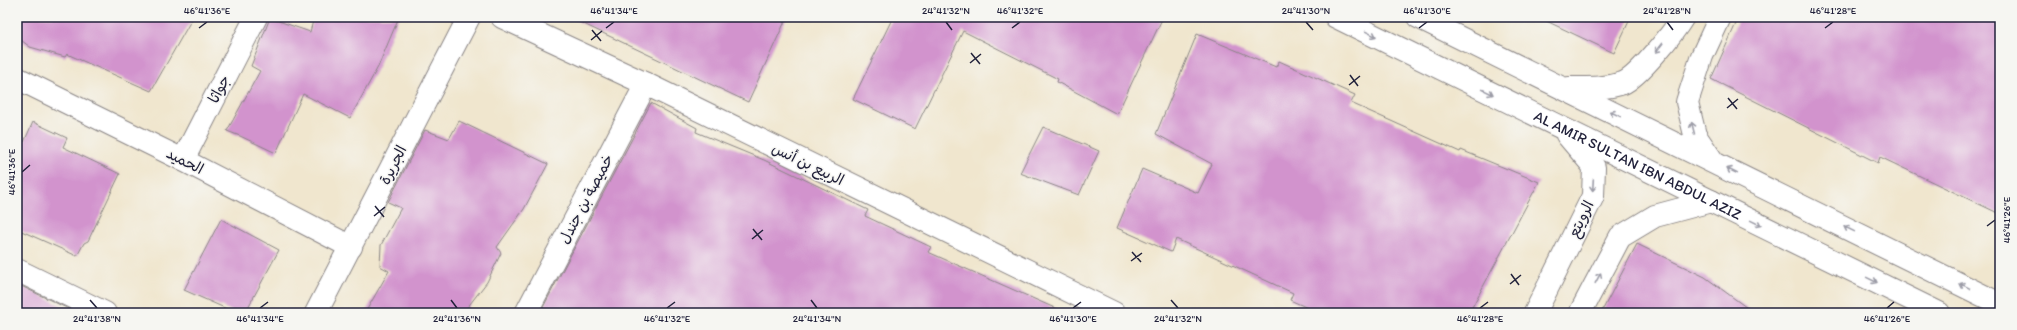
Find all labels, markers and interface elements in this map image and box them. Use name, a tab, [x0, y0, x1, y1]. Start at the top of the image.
text: 46°41'36"E	[184, 4, 231, 17]
text: 46°41'34"E	[590, 4, 638, 17]
text: 24°41'32"N	[922, 4, 970, 17]
text: 46°41'32"E	[997, 4, 1044, 17]
text: 24°41'30"N	[1282, 4, 1331, 17]
text: 46°41'30"E	[1403, 4, 1451, 17]
text: 24°41'28"N	[1643, 4, 1691, 17]
text: 46°41'28"E	[1810, 4, 1857, 17]
one-way arrow	[1365, 31, 1377, 38]
one-way arrow	[1655, 43, 1664, 54]
street label: جواثا	[204, 72, 234, 106]
one-way arrow	[1482, 89, 1494, 96]
street label: AL AMIR SULTAN IBN ABDUL AZIZ	[1531, 107, 1745, 224]
one-way arrow	[1610, 110, 1622, 117]
one-way arrow	[1689, 122, 1696, 135]
street label: الربيع بن أنس	[768, 139, 847, 191]
street label: الجريرة	[376, 142, 410, 188]
street label: الحميد	[163, 144, 207, 178]
text: 46°41'36"E	[5, 148, 18, 195]
street label: خميصة بن جندل	[555, 151, 617, 247]
one-way arrow	[1726, 167, 1738, 174]
one-way arrow	[1590, 178, 1597, 191]
text: 46°41'26"E	[2000, 196, 2013, 243]
street label: الرويتع	[1564, 197, 1599, 241]
one-way arrow	[1749, 220, 1761, 227]
one-way arrow	[1843, 225, 1855, 232]
one-way arrow	[1595, 272, 1602, 284]
one-way arrow	[1866, 277, 1878, 284]
one-way arrow	[1959, 282, 1971, 290]
text: 24°41'38"N	[73, 312, 121, 325]
text: 46°41'34"E	[236, 312, 284, 325]
text: 24°41'36"N	[433, 312, 481, 325]
text: 46°41'32"E	[644, 312, 691, 325]
text: 24°41'34"N	[793, 312, 842, 325]
text: 46°41'30"E	[1049, 312, 1097, 325]
text: 24°41'32"N	[1154, 312, 1202, 325]
text: 46°41'28"E	[1457, 312, 1504, 325]
text: 46°41'26"E	[1864, 312, 1911, 325]

